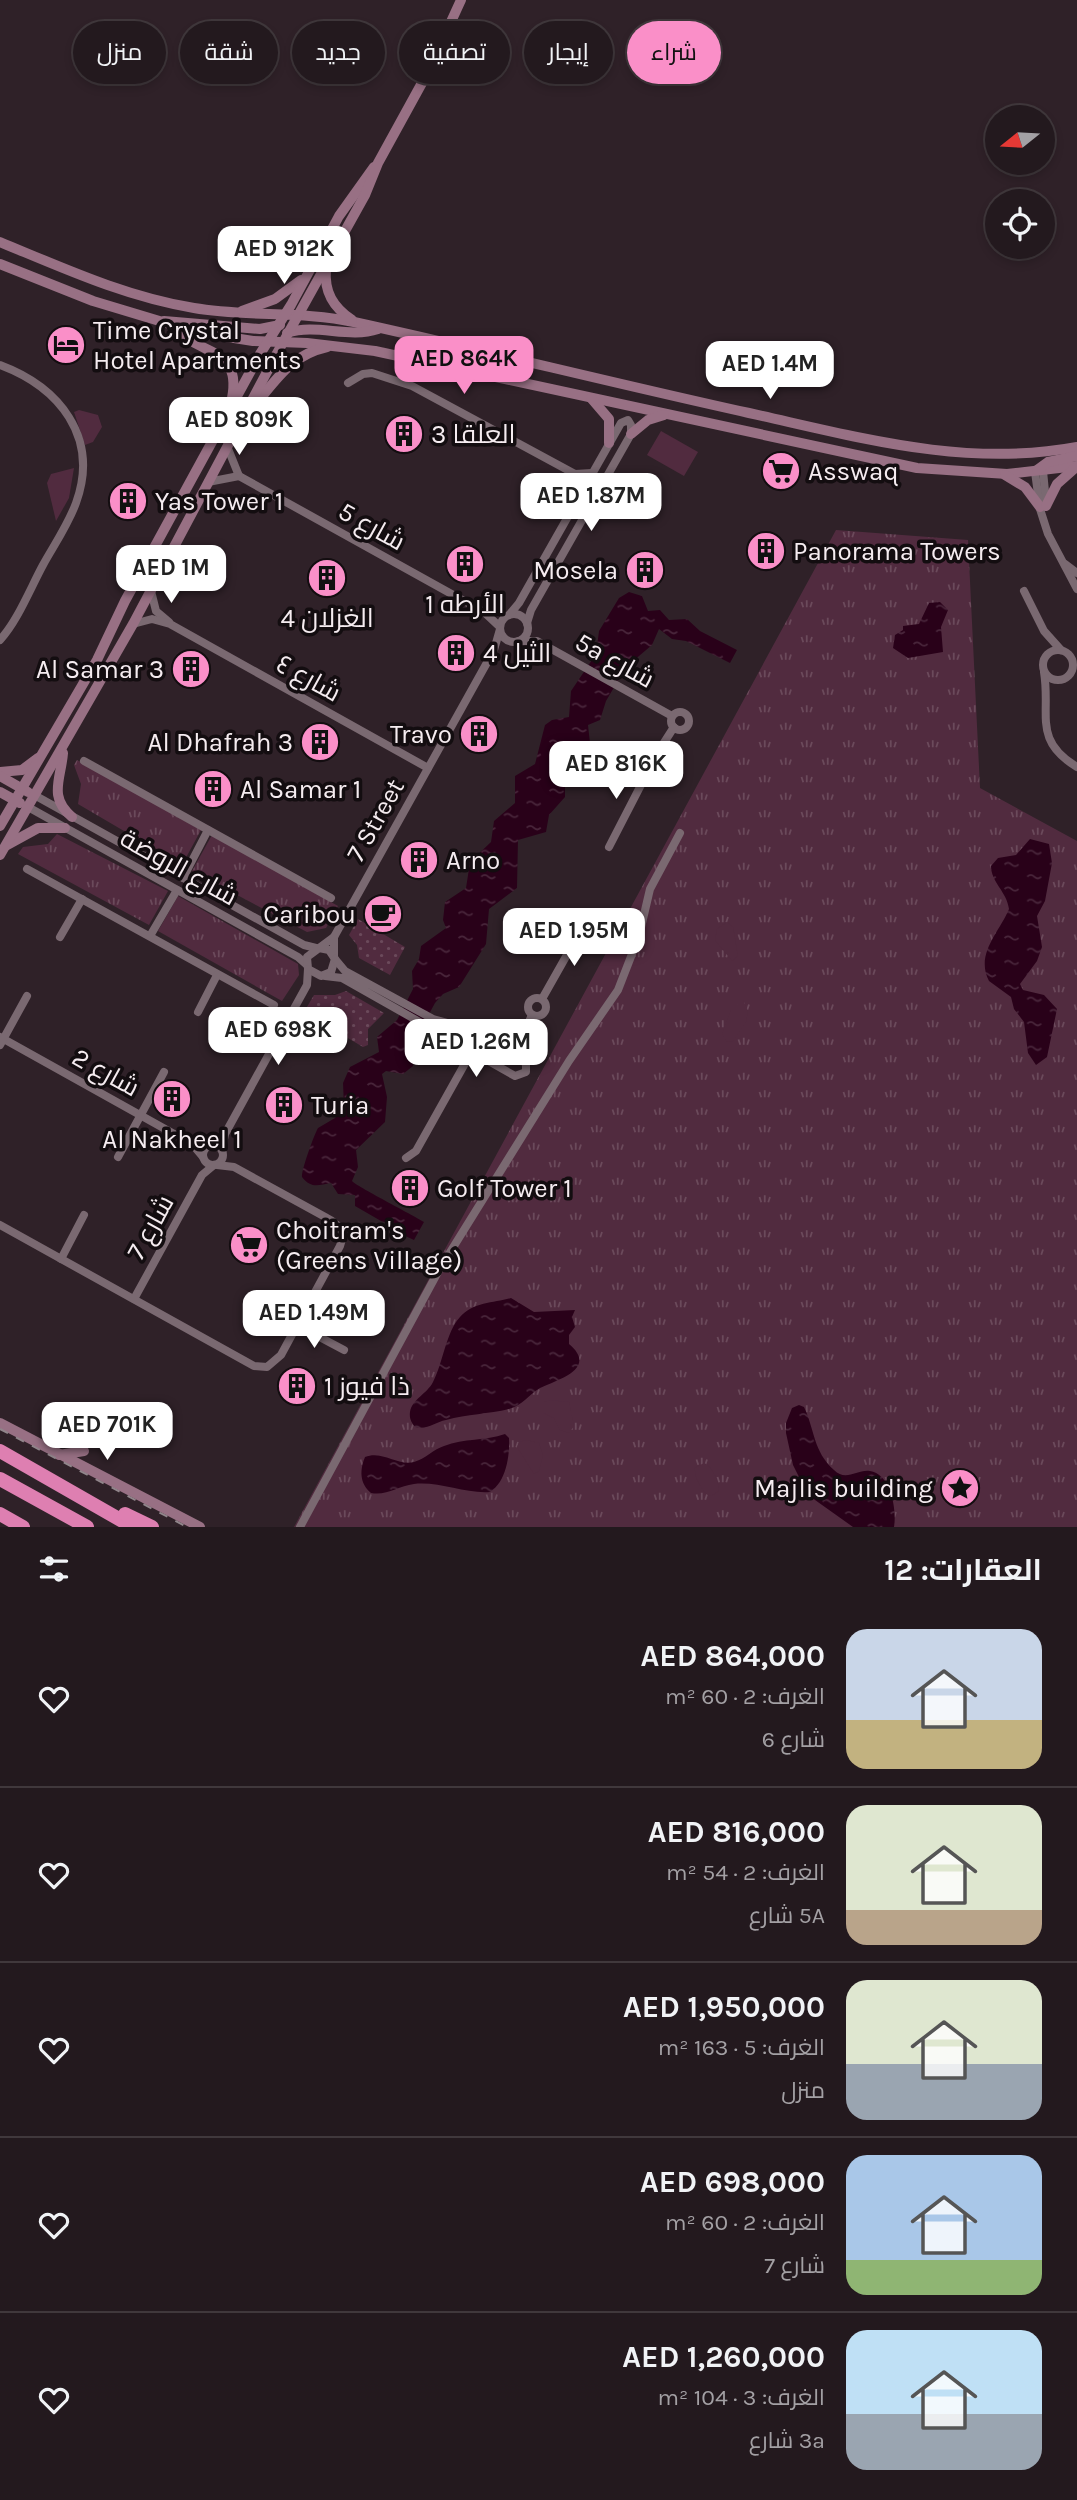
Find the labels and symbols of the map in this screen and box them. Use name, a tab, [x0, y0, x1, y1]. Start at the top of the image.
north arrow	[985, 105, 1055, 175]
pin: AED 912K	[212, 226, 356, 286]
place label: Time Crystal Hotel Apartments	[93, 315, 302, 376]
hotel icon: Time Crystal Hotel Apartments	[45, 324, 87, 366]
pin: AED 864K	[392, 336, 536, 396]
pin: AED 1.4M	[698, 342, 842, 401]
pin: AED 809K	[167, 398, 311, 457]
building icon: العلقا 3	[383, 413, 425, 455]
place label: العلقا 3	[431, 419, 515, 450]
supermarket icon: Asswaq	[760, 450, 802, 492]
place label: Asswaq	[808, 456, 899, 487]
pin: AED 1.87M	[511, 474, 671, 533]
building icon: Yas Tower 1	[107, 480, 149, 522]
place label: Yas Tower 1	[155, 486, 283, 517]
street label: شارع 5	[333, 496, 410, 558]
building icon: Panorama Towers	[745, 530, 787, 572]
place label: Panorama Towers	[793, 536, 1001, 567]
building icon: الأرطه 1	[444, 543, 486, 585]
pin: AED 1M	[114, 546, 228, 605]
building icon: Mosela	[624, 549, 666, 591]
place label: Mosela	[533, 555, 618, 586]
building icon: الغزلان 4	[306, 557, 348, 599]
place label: الأرطه 1	[425, 589, 505, 620]
place label: الغزلان 4	[280, 603, 374, 634]
street label: 5a شارع	[569, 626, 660, 696]
building icon: الثيل 4	[435, 632, 477, 674]
place label: الثيل 4	[483, 638, 551, 669]
building icon: Al Samar 3	[170, 648, 212, 690]
street label: شارع ٤	[271, 648, 346, 710]
place label: Al Samar 3	[36, 654, 164, 685]
building icon: Travo	[458, 713, 500, 755]
place label: Travo	[390, 719, 452, 750]
building icon: Al Dhafrah 3	[299, 721, 341, 763]
place label: Al Dhafrah 3	[148, 727, 293, 758]
pin: AED 816K	[544, 742, 688, 801]
building icon: Al Samar 1	[192, 768, 234, 810]
street label: 7 Street	[340, 773, 411, 867]
place label: Al Samar 1	[240, 774, 361, 805]
street label: شارع الروضة	[114, 823, 243, 913]
building icon: Arno	[398, 839, 440, 881]
place label: Arno	[446, 845, 500, 876]
cafe icon: Caribou	[362, 893, 404, 935]
place label: Caribou	[263, 899, 356, 930]
pin: AED 1.95M	[494, 908, 654, 968]
pin: AED 698K	[206, 1007, 350, 1067]
pin: AED 1.26M	[396, 1020, 556, 1079]
street label: شارع 2	[66, 1042, 145, 1104]
building icon: Al Nakheel 1	[151, 1078, 193, 1120]
building icon: Turia	[263, 1084, 305, 1126]
place label: Turia	[311, 1090, 369, 1121]
place label: Al Nakheel 1	[102, 1124, 242, 1155]
building icon: Golf Tower 1	[389, 1167, 431, 1209]
place label: Golf Tower 1	[437, 1173, 572, 1204]
street label: شارع 7	[120, 1190, 182, 1265]
place label: Choitram's (Greens Village)	[276, 1215, 462, 1276]
supermarket icon: Choitram's (Greens Village)	[228, 1224, 270, 1266]
pin: AED 1.49M	[234, 1290, 394, 1350]
building icon: ذا فيوز 1	[276, 1365, 318, 1407]
place label: ذا فيوز 1	[324, 1371, 410, 1402]
pin: AED 701K	[35, 1402, 179, 1462]
place icon: Majlis building	[939, 1467, 981, 1509]
place label: Majlis building	[754, 1473, 933, 1504]

